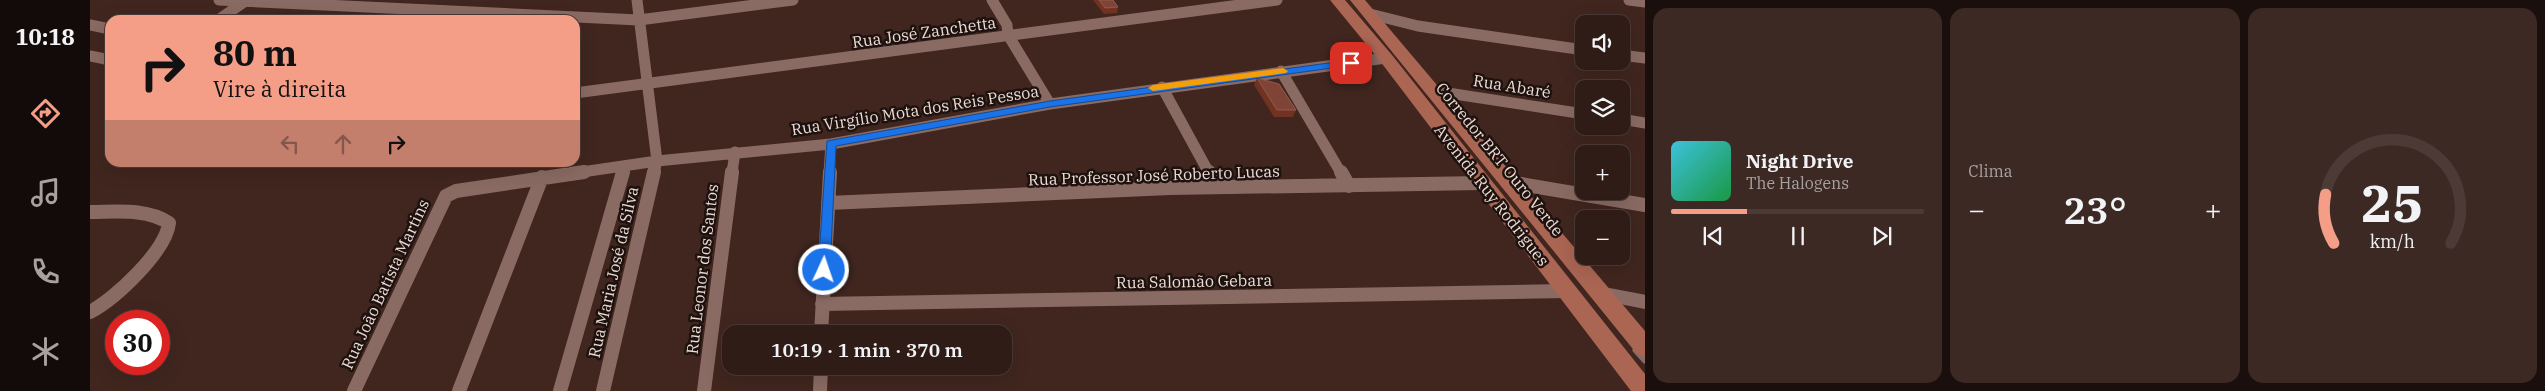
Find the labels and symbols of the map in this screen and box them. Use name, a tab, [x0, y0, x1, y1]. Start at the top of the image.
street label: Rua José Zanchetta	[851, 12, 998, 52]
pin	[1330, 42, 1372, 84]
street label: Rua Abaré	[1472, 70, 1552, 102]
street label: Corredor BRT Ouro Verde	[1432, 78, 1568, 240]
street label: Rua Virgílio Mota dos Reis Pessoa	[790, 80, 1041, 139]
street label: Avenida Ruy Rodrigues	[1430, 120, 1554, 270]
street label: Rua Professor José Roberto Lucas	[1028, 161, 1280, 189]
street label: Rua Leonor dos Santos	[682, 183, 722, 355]
street label: Rua Maria José da Silva	[584, 184, 642, 360]
street label: Rua João Batista Martins	[337, 196, 433, 372]
position arrow	[797, 243, 849, 295]
street label: Rua Salomão Gebara	[1116, 270, 1272, 292]
speed limit sign: 30	[105, 310, 170, 375]

